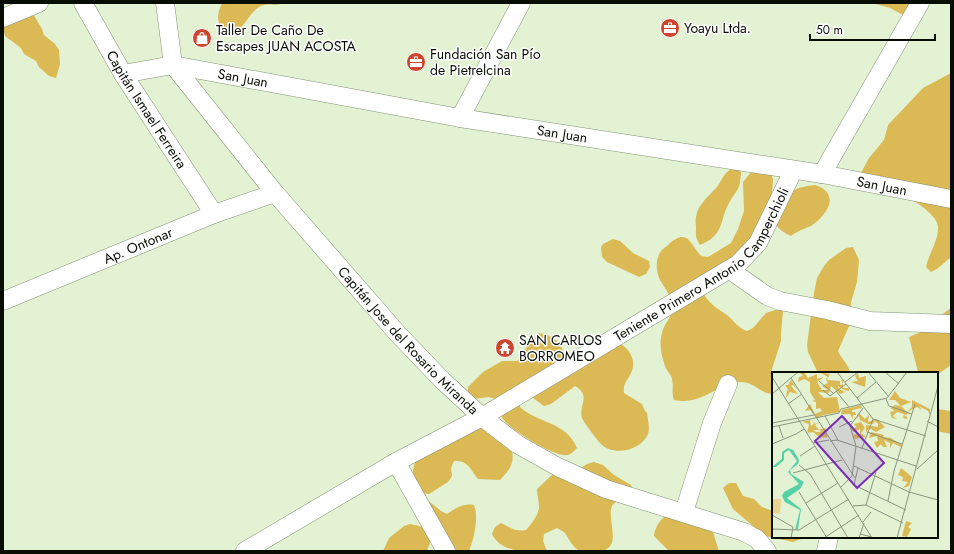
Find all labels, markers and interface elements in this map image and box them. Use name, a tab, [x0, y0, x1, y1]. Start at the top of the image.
scale bar	[810, 16, 935, 42]
office icon: Yoayu Ltda.	[659, 17, 681, 39]
place label: Yoayu Ltda.	[684, 18, 751, 38]
place label: Taller De Caño De Escapes JUAN ACOSTA	[216, 20, 356, 56]
text: 50 m	[816, 21, 843, 39]
shop icon: Taller De Caño De Escapes JUAN ACOSTA	[191, 27, 213, 49]
place label: Fundación San Pío de Pietrelcina	[430, 44, 541, 80]
street label: Capitán Ismael Ferreira	[102, 47, 192, 172]
office icon: Fundación San Pío de Pietrelcina	[405, 51, 427, 73]
street label: San Juan	[216, 63, 270, 92]
street label: San Juan	[535, 120, 589, 148]
street label: San Juan	[855, 171, 909, 200]
street label: Teniente Primero Antonio Camperchioli	[610, 184, 794, 346]
street label: Ap. Ontonar	[100, 222, 176, 269]
street label: Capitán Jose del Rosario Miranda	[333, 262, 483, 419]
place label: SAN CARLOS BORROMEO	[519, 330, 602, 366]
temple icon: SAN CARLOS BORROMEO	[494, 337, 516, 359]
inset map	[772, 372, 938, 538]

